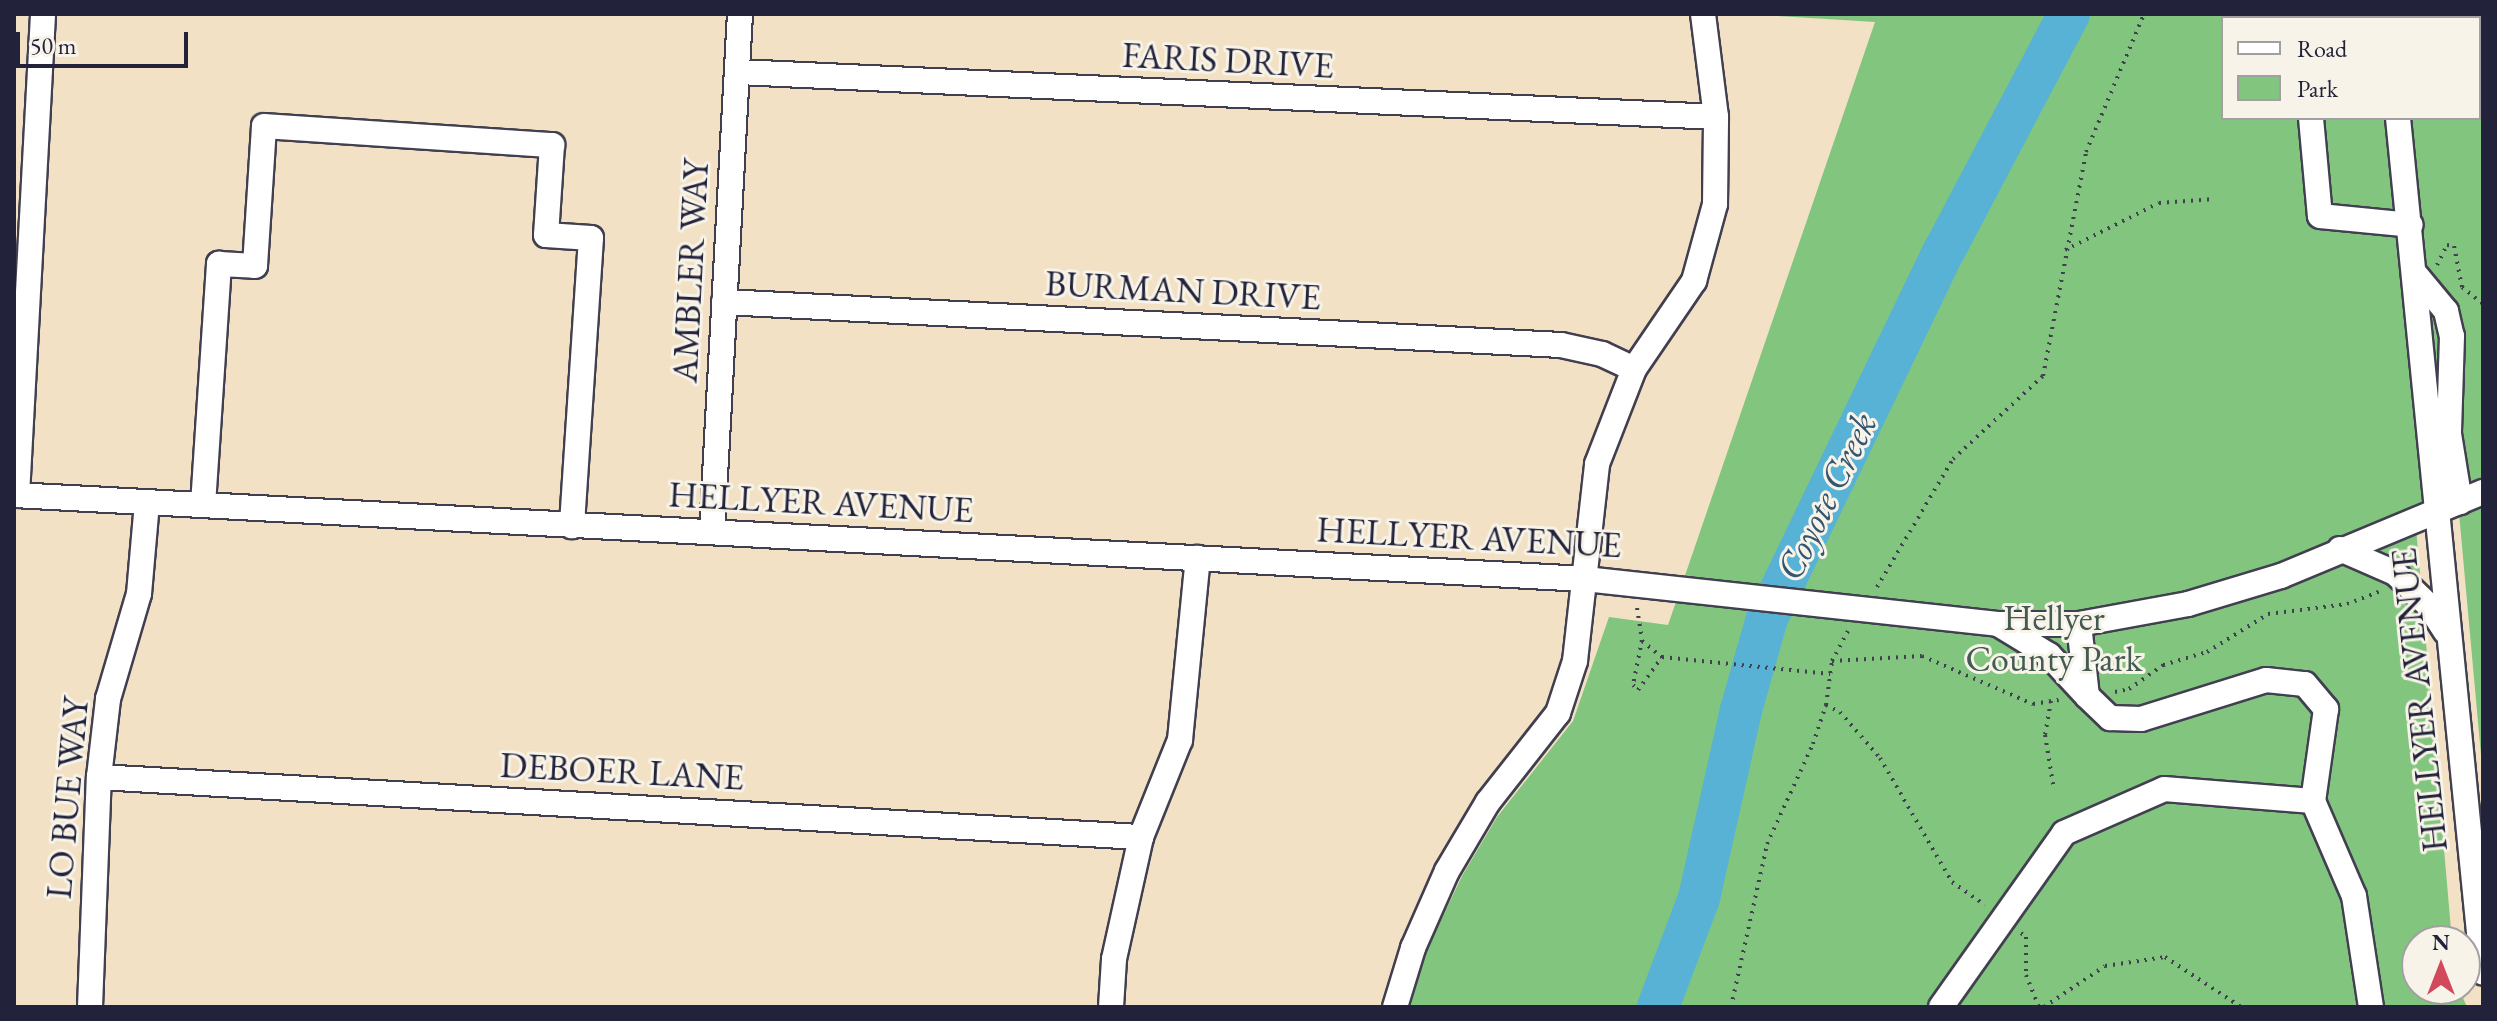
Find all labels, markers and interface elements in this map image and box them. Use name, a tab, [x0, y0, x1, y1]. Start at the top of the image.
scale bar	[20, 16, 192, 66]
legend	[2221, 16, 2481, 120]
text: 50 m	[30, 30, 77, 61]
street label: FARIS DRIVE	[1121, 33, 1335, 87]
text: Road	[2297, 33, 2347, 64]
text: Park	[2297, 73, 2338, 104]
street label: AMBLER WAY	[663, 158, 717, 384]
street label: BURMAN DRIVE	[1044, 261, 1322, 319]
water label: Coyote Creek	[1766, 405, 1886, 587]
street label: HELLYER AVENUE	[667, 472, 975, 532]
street label: HELLYER AVENUE	[1315, 507, 1623, 567]
street label: HELLYER AVENUE	[2382, 546, 2456, 854]
park label: Hellyer County Park	[1966, 595, 2142, 680]
street label: LO BUE WAY	[37, 695, 97, 901]
street label: DEBOER LANE	[499, 743, 745, 799]
north arrow	[2401, 925, 2481, 1005]
text: N	[2432, 928, 2450, 957]

